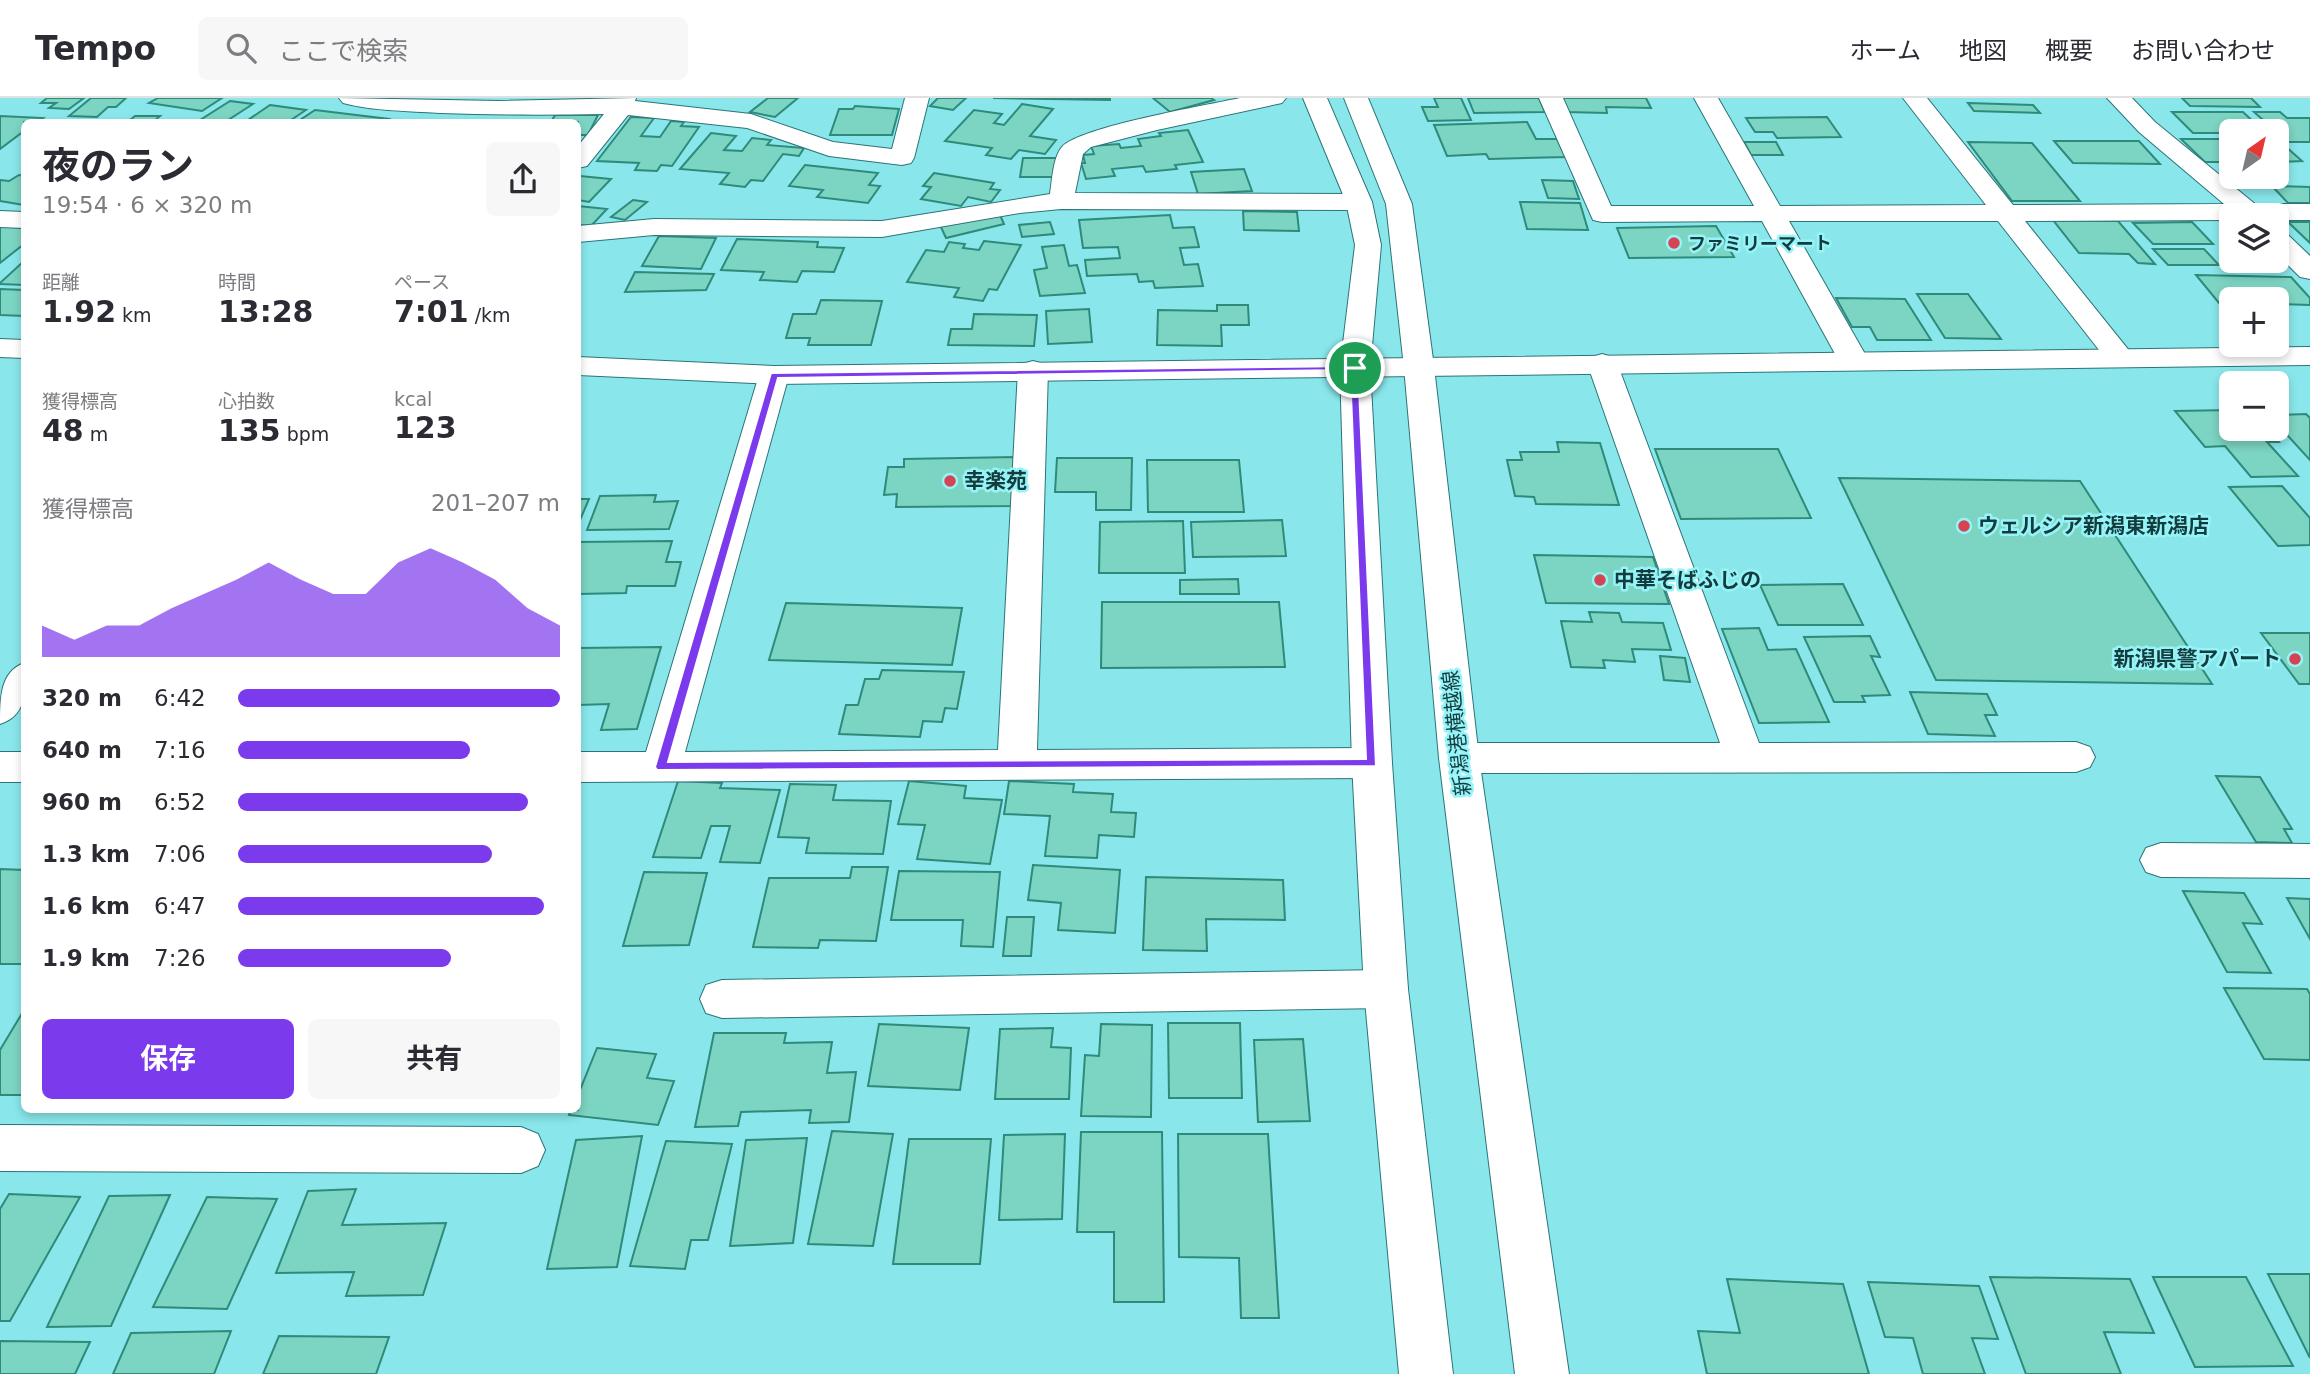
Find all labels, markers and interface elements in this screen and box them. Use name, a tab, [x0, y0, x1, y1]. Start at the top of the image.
search box	[198, 17, 688, 80]
text: Tempo	[35, 29, 156, 68]
icon: search	[222, 29, 260, 67]
text: ここで検索	[278, 36, 408, 66]
text: ホーム	[1850, 37, 1921, 65]
text: 地図	[1959, 37, 2007, 65]
text: 概要	[2045, 37, 2093, 65]
text: お問い合わせ	[2131, 37, 2275, 65]
north arrow	[2219, 119, 2289, 189]
map controls	[2219, 119, 2289, 441]
button: share	[486, 142, 560, 216]
text: 夜のラン	[42, 144, 194, 188]
text: 19:54 · 6 × 320 m	[42, 192, 252, 218]
button: layers	[2219, 203, 2289, 273]
place label: ファミリーマート	[1688, 233, 1832, 254]
marker: ファミリーマート	[1666, 235, 1682, 251]
text: 距離	[42, 271, 80, 293]
text: 時間	[218, 271, 256, 293]
text: ペース	[394, 271, 450, 293]
button: +	[2219, 287, 2289, 357]
text: 1.92	[42, 294, 116, 329]
text: 13:28	[218, 294, 314, 329]
text: 7:01	[394, 294, 469, 329]
text: km	[116, 304, 152, 326]
text: /km	[469, 304, 511, 326]
pin	[1325, 338, 1385, 398]
icon: arrive	[1336, 349, 1374, 387]
button: −	[2219, 371, 2289, 441]
text: kcal	[394, 388, 432, 410]
text: 獲得標高	[42, 390, 118, 412]
text: 心拍数	[218, 390, 275, 412]
text: 123	[394, 410, 457, 445]
text: 48	[42, 413, 84, 448]
text: 135	[218, 413, 281, 448]
text: m	[84, 423, 108, 445]
text: bpm	[281, 423, 329, 445]
place label: 幸楽苑	[964, 469, 1027, 493]
marker: 幸楽苑	[942, 473, 958, 489]
text: 201–207 m	[431, 490, 560, 516]
text: 獲得標高	[42, 496, 134, 522]
place label: ウェルシア新潟東新潟店	[1978, 514, 2209, 538]
marker: ウェルシア新潟東新潟店	[1956, 518, 1972, 534]
place label: 中華そばふじの	[1614, 568, 1761, 592]
marker: 中華そばふじの	[1592, 572, 1608, 588]
place label: 新潟県警アパート	[2113, 647, 2281, 671]
marker: 新潟県警アパート	[2287, 651, 2303, 667]
street label: 新潟港横越線	[1438, 669, 1476, 797]
text: 320 m	[42, 685, 122, 711]
text: 6:42	[154, 685, 206, 711]
text: 640 m	[42, 737, 122, 763]
text: 7:16	[154, 737, 206, 763]
text: 960 m	[42, 789, 122, 815]
text: 6:52	[154, 789, 206, 815]
text: 1.3 km	[42, 841, 130, 867]
text: 7:06	[154, 841, 206, 867]
text: 1.6 km	[42, 893, 130, 919]
text: 6:47	[154, 893, 206, 919]
text: 1.9 km	[42, 945, 130, 971]
text: 7:26	[154, 945, 206, 971]
button: 保存	[42, 1019, 294, 1099]
button: 共有	[308, 1019, 560, 1099]

